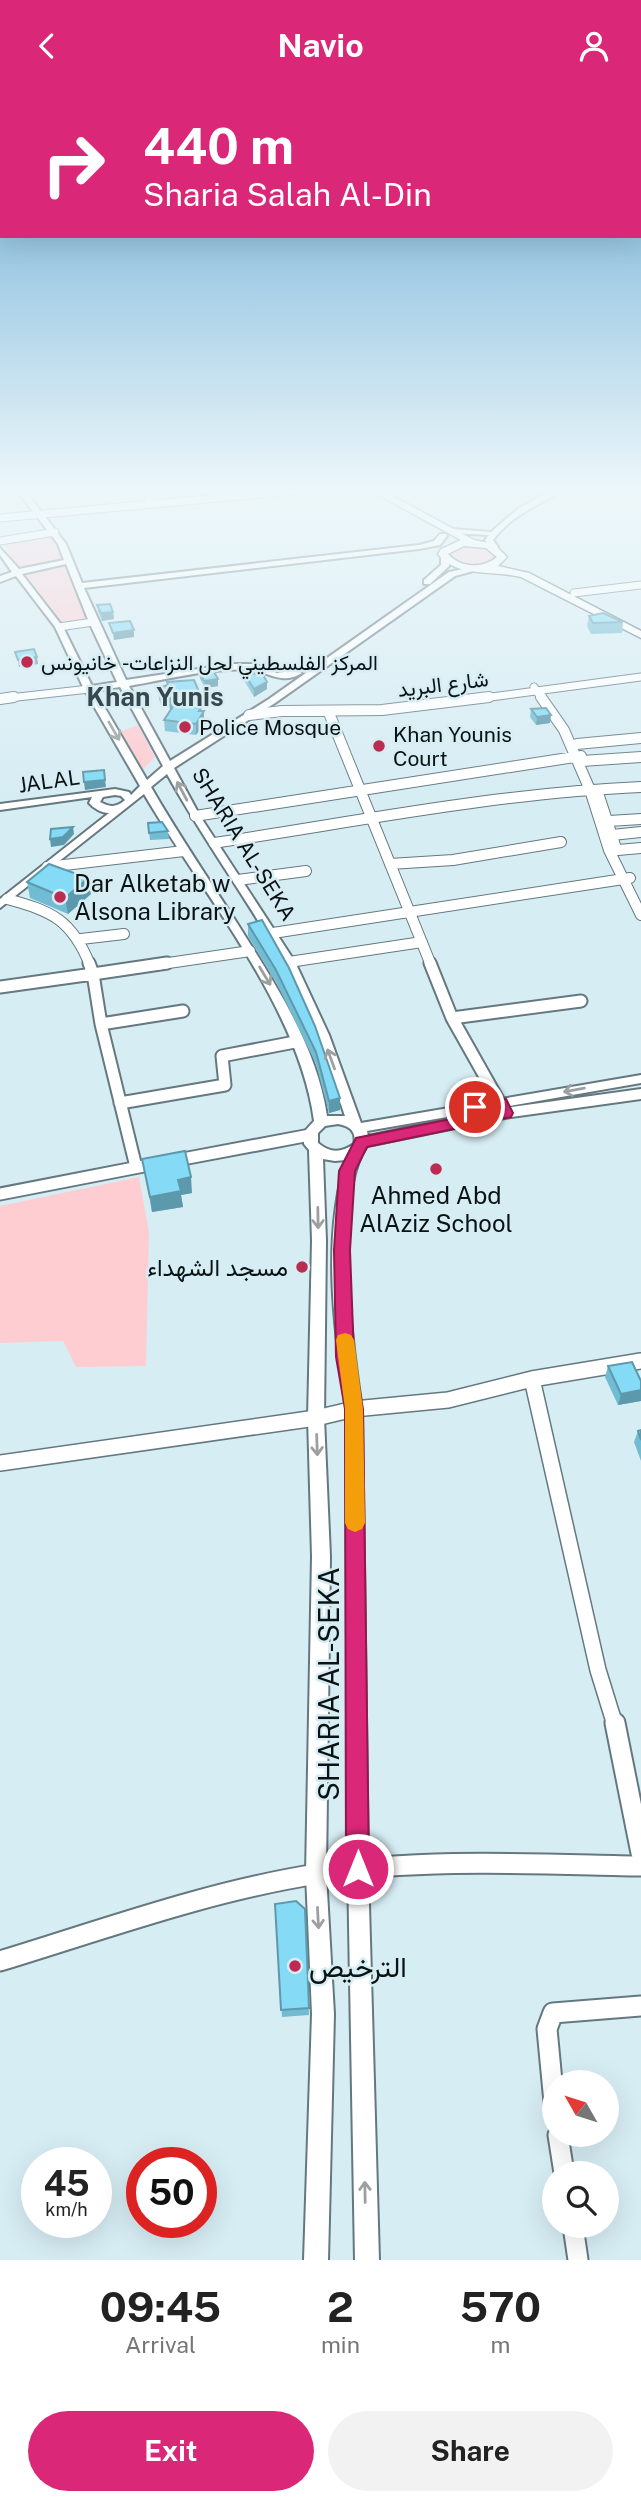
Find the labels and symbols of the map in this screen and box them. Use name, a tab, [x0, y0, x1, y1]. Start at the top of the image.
place label: المركز الفلسطيني لحل النزاعات - خانيونس	[41, 650, 378, 680]
marker: المركز الفلسطيني لحل النزاعات - خانيونس	[19, 654, 35, 670]
street label: شارع البريد	[396, 666, 490, 704]
district label: Khan Yunis	[86, 681, 224, 712]
place label: Police Mosque	[199, 715, 341, 740]
marker: Police Mosque	[177, 719, 193, 735]
one-way arrow	[107, 721, 121, 741]
place label: Khan Younis Court	[393, 722, 512, 771]
marker: Khan Younis Court	[371, 738, 387, 754]
street label: SHARIA AL-SEKA	[187, 763, 301, 925]
street label: JALAL	[17, 764, 81, 798]
one-way arrow	[175, 781, 188, 802]
place label: Dar Alketab w Alsona Library	[74, 869, 236, 925]
marker: Dar Alketab w Alsona Library	[52, 889, 68, 905]
one-way arrow	[258, 965, 272, 985]
one-way arrow	[324, 1048, 336, 1070]
pin	[445, 1077, 505, 1137]
one-way arrow	[563, 1084, 586, 1097]
marker: Ahmed Abd AlAziz School	[428, 1161, 444, 1177]
place label: Ahmed Abd AlAziz School	[359, 1181, 513, 1237]
one-way arrow	[311, 1206, 325, 1229]
place label: مسجد الشهداء	[147, 1253, 288, 1283]
marker: مسجد الشهداء	[294, 1259, 310, 1275]
one-way arrow	[310, 1434, 324, 1457]
street label: SHARIA AL-SEKA	[312, 1567, 345, 1801]
position arrow	[321, 1832, 395, 1906]
one-way arrow	[312, 1906, 325, 1929]
place label: الترخيص	[309, 1950, 407, 1985]
marker: الترخيص	[287, 1958, 303, 1974]
north arrow	[542, 2070, 620, 2147]
speed limit sign: 50	[126, 2147, 217, 2238]
one-way arrow	[358, 2181, 372, 2204]

